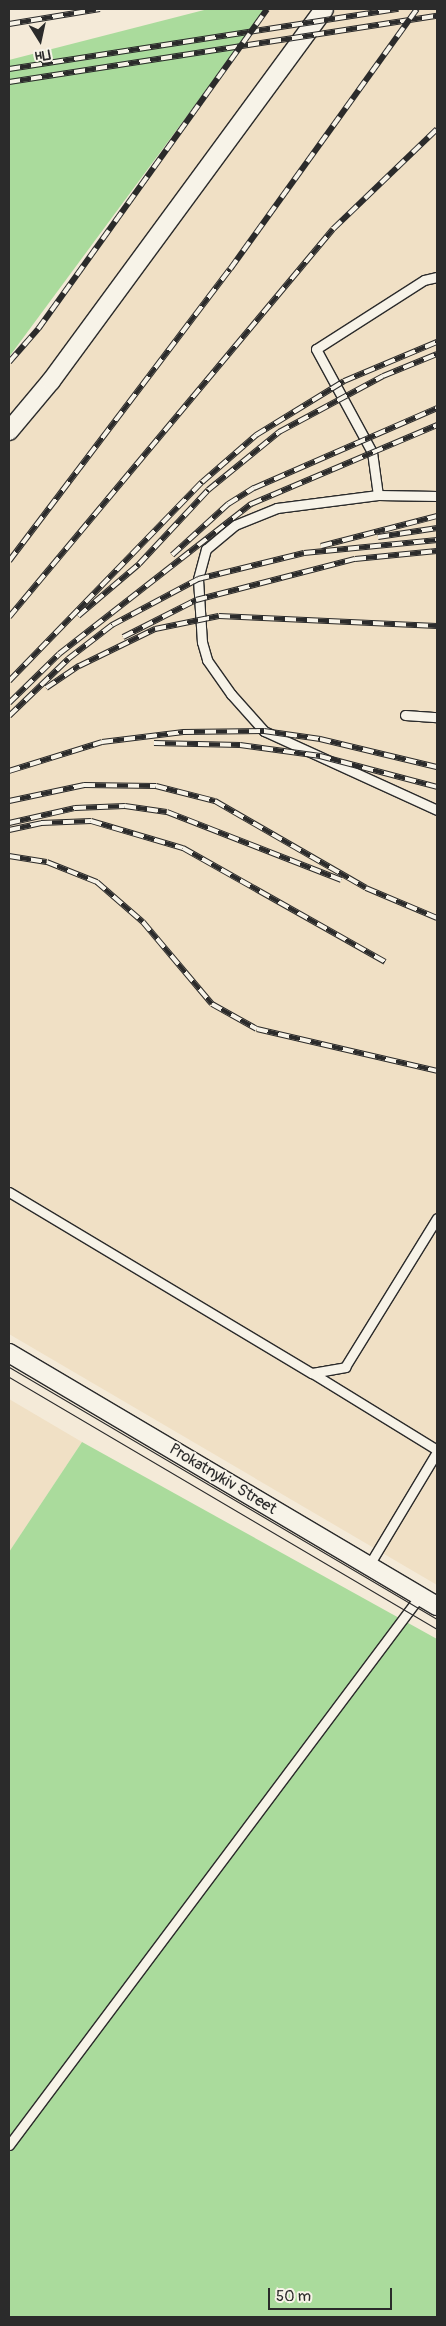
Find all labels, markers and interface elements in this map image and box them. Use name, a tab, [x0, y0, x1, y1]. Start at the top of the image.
north arrow	[15, 15, 65, 65]
text: Пн	[34, 46, 52, 65]
street label: Prokatnykiv Street	[166, 1439, 280, 1519]
scale bar	[271, 2278, 395, 2310]
text: 50 m	[276, 2287, 311, 2306]

